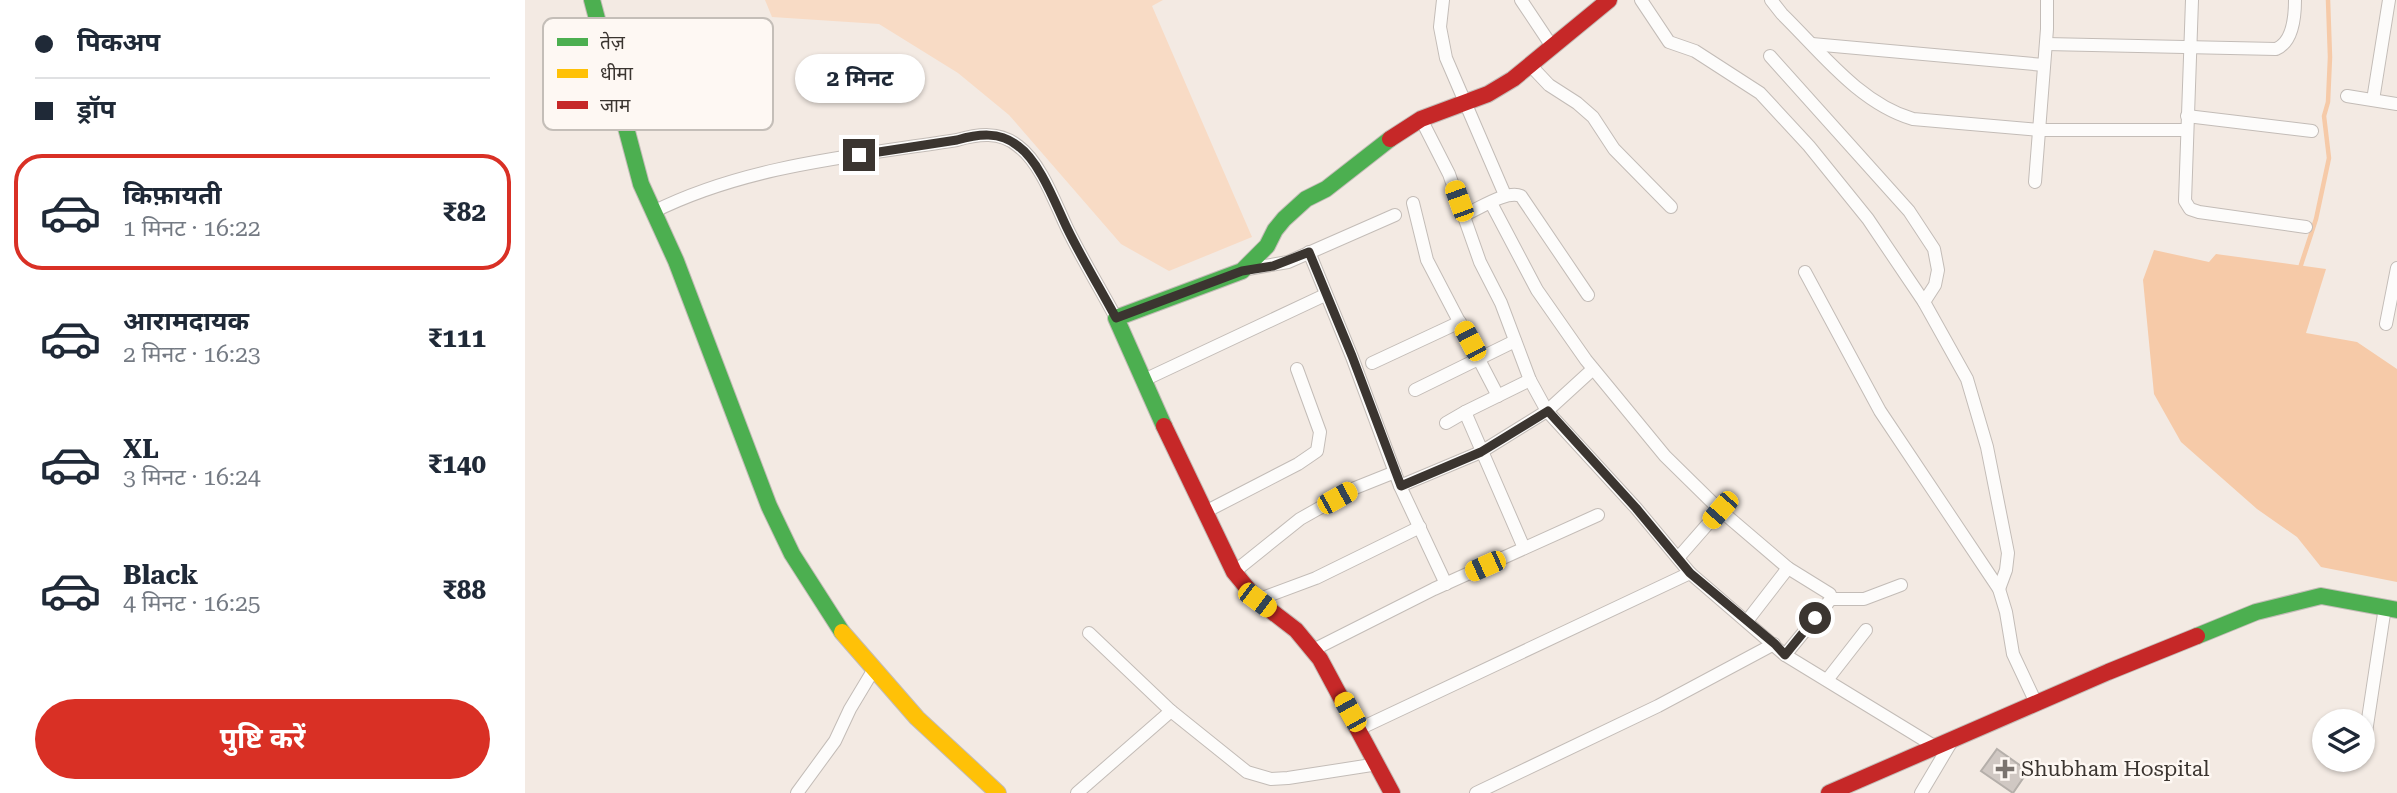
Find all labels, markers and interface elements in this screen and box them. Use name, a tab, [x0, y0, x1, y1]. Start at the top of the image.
legend	[543, 18, 773, 130]
text: पिकअप	[77, 27, 160, 57]
text: तेज़	[600, 31, 626, 54]
callout: 2 मिनट	[794, 54, 924, 102]
text: धीमा	[600, 62, 634, 85]
text: 2 मिनट	[827, 65, 893, 92]
text: ड्रॉप	[77, 94, 115, 124]
text: जाम	[600, 94, 631, 117]
route end	[843, 139, 875, 171]
car	[1442, 178, 1477, 224]
text: किफ़ायती	[123, 180, 222, 210]
icon: car	[39, 181, 102, 244]
text: ₹82	[442, 197, 486, 227]
text: 1 मिनट · 16:22	[123, 215, 261, 242]
text: आरामदायक	[123, 306, 249, 336]
icon: car	[39, 307, 102, 370]
car	[1451, 318, 1490, 364]
text: ₹111	[428, 323, 486, 353]
text: 2 मिनट · 16:23	[123, 341, 261, 368]
icon: car	[39, 433, 102, 496]
text: XL	[123, 434, 159, 464]
text: ₹140	[428, 449, 486, 479]
text: 3 मिनट · 16:24	[123, 464, 261, 491]
car	[1314, 479, 1361, 517]
car	[1699, 487, 1742, 533]
car	[1462, 548, 1509, 584]
icon: car	[39, 559, 102, 622]
text: Black	[123, 560, 198, 590]
text: ₹88	[442, 575, 486, 605]
car	[1234, 579, 1281, 621]
text: 4 मिनट · 16:25	[123, 590, 261, 617]
route start	[1799, 602, 1831, 634]
car	[1331, 689, 1370, 735]
button: पुष्टि करें	[35, 699, 490, 779]
map controls	[2312, 709, 2375, 772]
button: layers	[2312, 709, 2375, 772]
place label: Shubham Hospital	[2021, 757, 2210, 781]
marker: Shubham Hospital	[1995, 759, 2015, 779]

